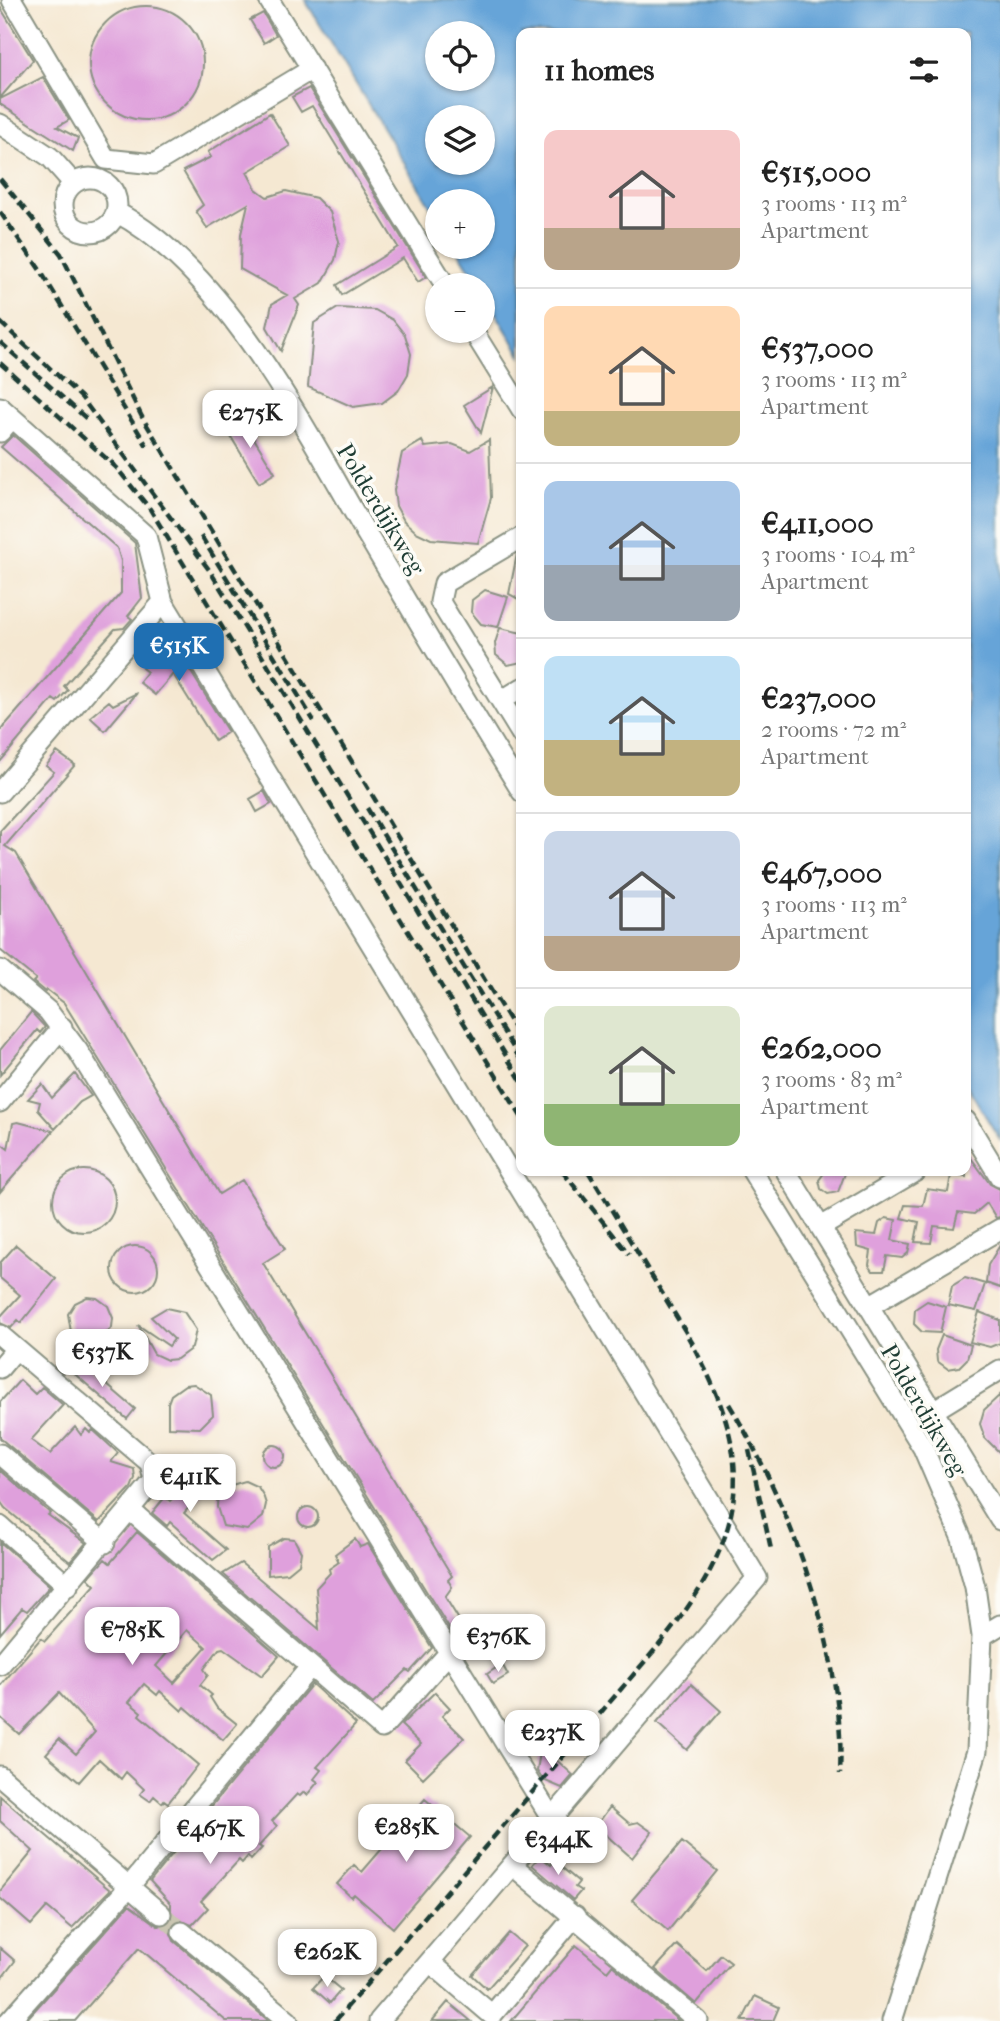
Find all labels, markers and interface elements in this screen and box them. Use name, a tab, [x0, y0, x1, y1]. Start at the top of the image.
map controls	[425, 21, 495, 343]
button: locate	[425, 21, 495, 91]
icon: filters	[905, 51, 943, 89]
text: 11 homes	[544, 53, 654, 88]
button: layers	[425, 105, 495, 175]
text: €515,000	[761, 155, 871, 190]
icon: home	[600, 158, 684, 242]
button: +	[425, 189, 495, 259]
text: 3 rooms · 113 m²	[761, 190, 907, 217]
text: Apartment	[761, 217, 869, 244]
button: −	[425, 273, 495, 343]
text: €537,000	[761, 331, 874, 366]
icon: home	[600, 334, 684, 418]
text: 3 rooms · 113 m²	[761, 366, 907, 393]
pin: €275K	[201, 391, 299, 450]
text: Apartment	[761, 393, 869, 420]
text: €275K	[218, 399, 282, 426]
street label: Polderdijkweg	[331, 438, 432, 581]
text: €411,000	[761, 506, 874, 541]
icon: home	[600, 509, 684, 593]
text: 3 rooms · 104 m²	[761, 541, 915, 568]
text: Apartment	[761, 568, 869, 595]
pin: €515K	[130, 624, 228, 683]
text: €515K	[150, 632, 208, 659]
text: €237,000	[761, 681, 876, 716]
icon: home	[600, 684, 684, 768]
text: 2 rooms · 72 m²	[761, 716, 906, 743]
text: Apartment	[761, 743, 869, 770]
text: €467,000	[761, 856, 882, 891]
icon: home	[600, 859, 684, 943]
text: 3 rooms · 113 m²	[761, 891, 907, 918]
text: Apartment	[761, 918, 869, 945]
text: €262,000	[761, 1031, 882, 1066]
icon: home	[600, 1034, 684, 1118]
text: 3 rooms · 83 m²	[761, 1066, 902, 1093]
text: Apartment	[761, 1093, 869, 1120]
pin: €537K	[53, 1330, 151, 1389]
text: €537K	[72, 1338, 132, 1365]
street label: Polderdijkweg	[875, 1339, 974, 1482]
pin: €411K	[141, 1454, 239, 1514]
text: €411K	[160, 1463, 220, 1490]
pin: €785K	[83, 1608, 181, 1667]
pin: €376K	[449, 1614, 547, 1674]
text: €785K	[101, 1616, 163, 1643]
text: €376K	[466, 1623, 530, 1650]
pin: €237K	[503, 1710, 601, 1770]
text: €237K	[521, 1719, 583, 1746]
pin: €285K	[357, 1804, 455, 1864]
pin: €467K	[161, 1806, 259, 1866]
text: €285K	[374, 1813, 438, 1840]
text: €467K	[176, 1815, 244, 1842]
pin: €344K	[509, 1818, 607, 1877]
text: €344K	[524, 1826, 592, 1853]
pin: €262K	[278, 1930, 376, 1989]
text: €262K	[294, 1938, 360, 1965]

